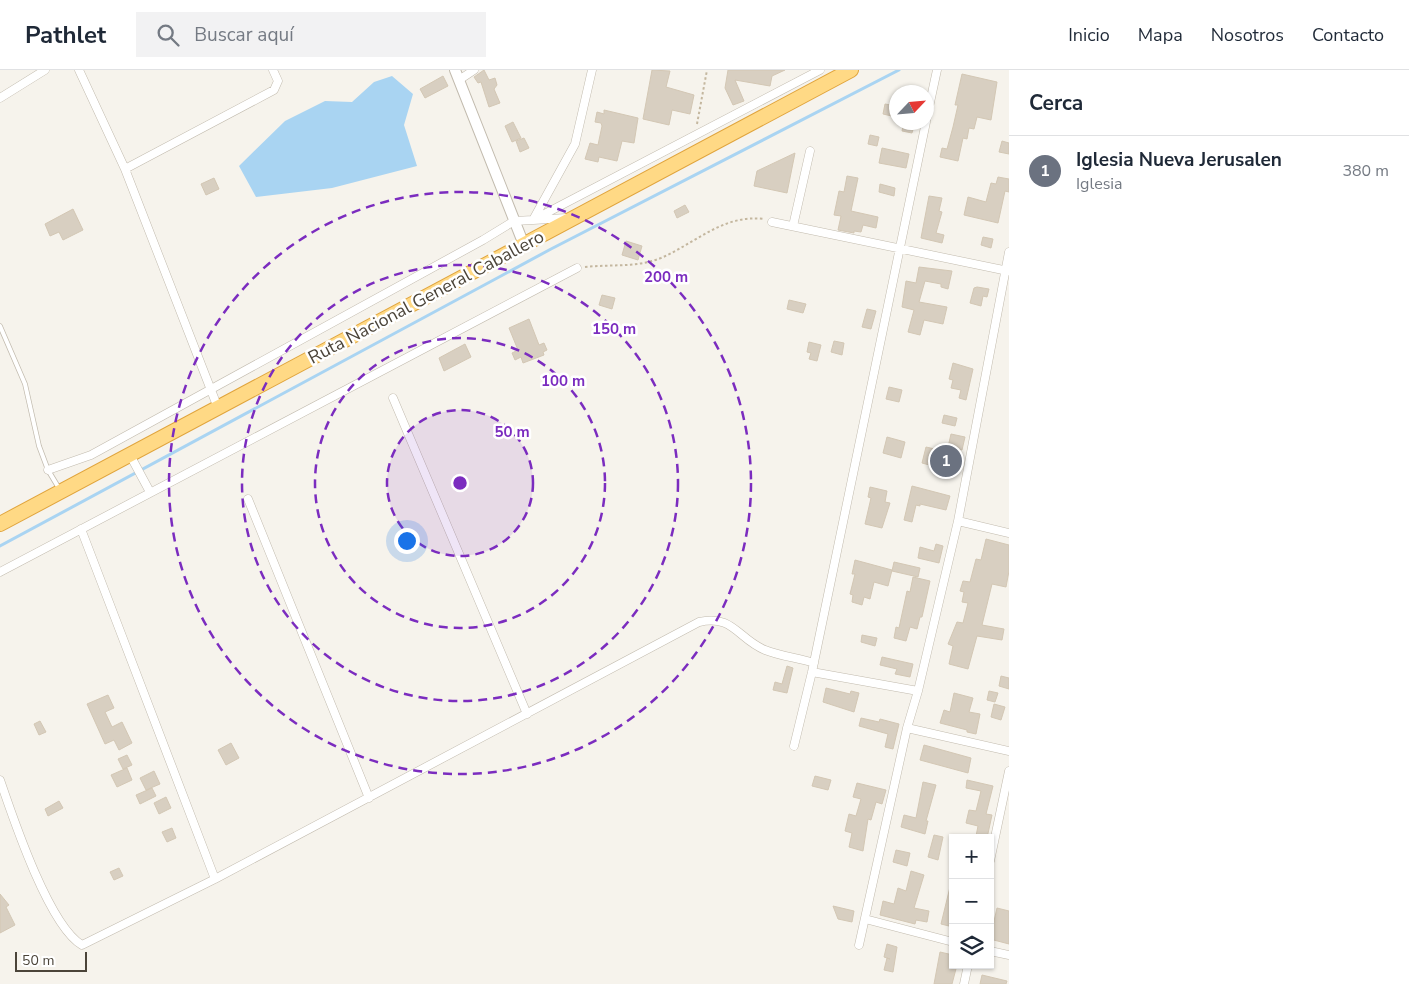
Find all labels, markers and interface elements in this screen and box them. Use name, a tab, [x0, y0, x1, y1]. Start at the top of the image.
search box	[136, 12, 486, 57]
text: Pathlet	[25, 19, 106, 51]
icon: search	[154, 21, 182, 49]
text: Buscar aquí	[194, 22, 294, 48]
text: Inicio	[1068, 23, 1110, 47]
text: Mapa	[1138, 23, 1183, 47]
text: Nosotros	[1211, 23, 1284, 47]
text: Contacto	[1312, 23, 1384, 47]
north arrow	[889, 85, 934, 130]
text: Cerca	[1029, 89, 1083, 117]
text: Iglesia Nueva Jerusalen	[1076, 147, 1282, 173]
text: 1	[1040, 160, 1050, 182]
text: 380 m	[1342, 160, 1389, 182]
text: Iglesia	[1076, 173, 1123, 195]
street label: Ruta Nacional General Caballero	[304, 224, 548, 370]
text: 200 m	[644, 267, 688, 287]
text: 150 m	[592, 319, 636, 339]
text: 100 m	[541, 371, 585, 391]
text: 50 m	[494, 422, 530, 442]
pin: 1	[930, 442, 962, 480]
centre of rings	[451, 474, 469, 492]
your location	[394, 528, 420, 554]
map controls	[949, 834, 994, 969]
button: +	[949, 834, 994, 879]
button: −	[949, 879, 994, 924]
button: layers	[949, 924, 994, 969]
scale bar	[15, 949, 88, 972]
text: 50 m	[22, 951, 54, 970]

